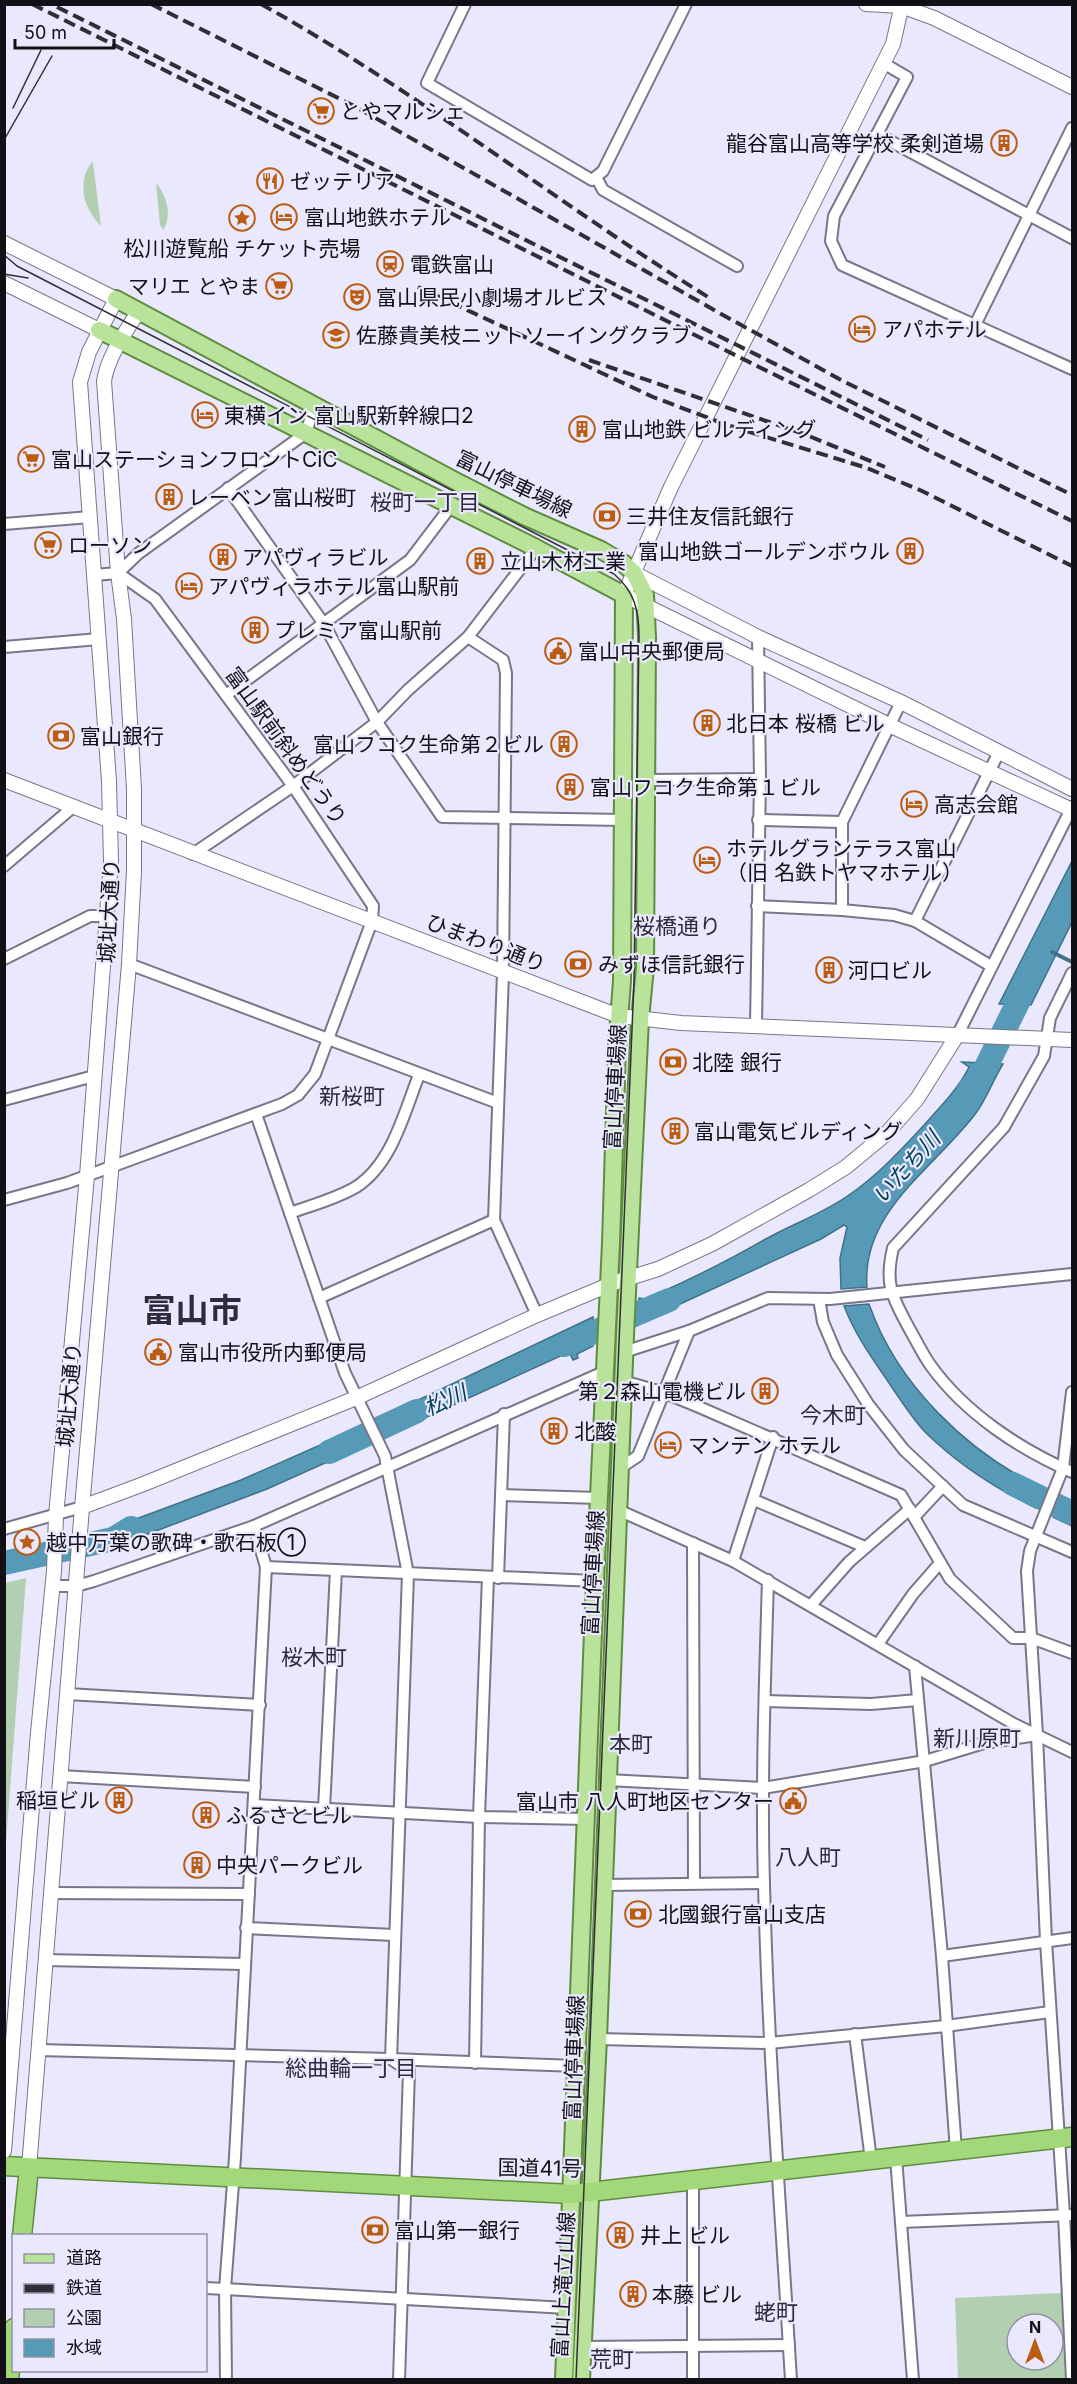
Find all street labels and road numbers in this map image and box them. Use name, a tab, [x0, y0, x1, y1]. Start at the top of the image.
street label: 富山停車場線	[452, 445, 576, 523]
street label: 富山駅前斜めどうり	[220, 662, 352, 830]
street label: 城址大通り	[94, 858, 124, 964]
street label: ひまわり通り	[423, 909, 549, 977]
street label: 富山停車場線	[599, 1023, 631, 1151]
street label: 城址大通り	[52, 1342, 86, 1448]
street label: 富山停車場線	[577, 1509, 609, 1637]
street label: 富山停車場線	[559, 1995, 589, 2121]
street label: 国道41号	[497, 2155, 583, 2181]
street label: 富山上滝立山線	[547, 2211, 579, 2359]

